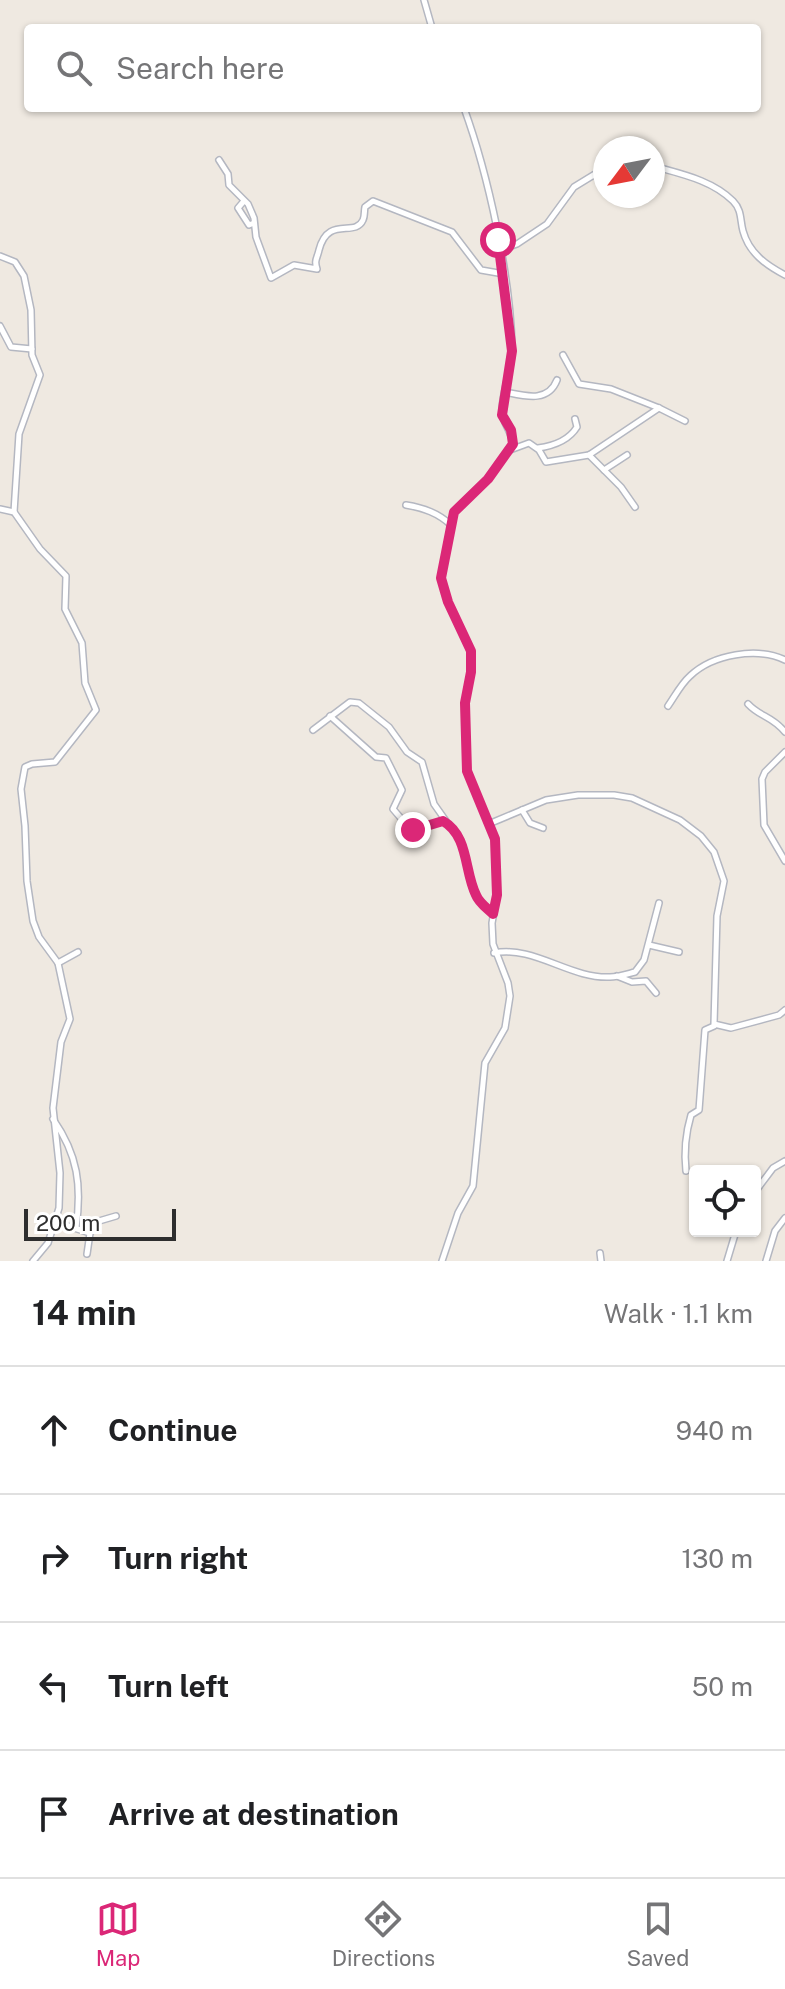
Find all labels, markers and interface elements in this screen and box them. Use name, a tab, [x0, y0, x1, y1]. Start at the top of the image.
search box	[24, 24, 761, 112]
icon: search	[52, 46, 96, 90]
text: Search here	[116, 50, 284, 86]
north arrow	[593, 136, 665, 208]
route start	[480, 222, 516, 258]
route end	[395, 812, 431, 848]
map controls	[689, 1165, 761, 1237]
button: locate	[689, 1165, 761, 1237]
scale bar	[24, 1205, 176, 1241]
text: 200 m	[36, 1210, 100, 1236]
text: 14 min	[32, 1293, 136, 1333]
text: Walk · 1.1 km	[604, 1298, 753, 1329]
icon: ahead	[32, 1408, 76, 1452]
text: Continue	[108, 1412, 238, 1448]
text: 940 m	[676, 1415, 753, 1446]
icon: right	[32, 1536, 76, 1580]
text: Turn right	[108, 1540, 248, 1576]
text: 130 m	[681, 1543, 753, 1574]
icon: left	[32, 1664, 76, 1708]
text: Turn left	[108, 1668, 229, 1704]
text: 50 m	[692, 1671, 753, 1702]
icon: arrive	[32, 1792, 76, 1836]
text: Arrive at destination	[108, 1796, 399, 1832]
tab: Map	[96, 1897, 140, 1971]
tab: Directions	[332, 1897, 435, 1971]
tab: Saved	[626, 1897, 689, 1971]

